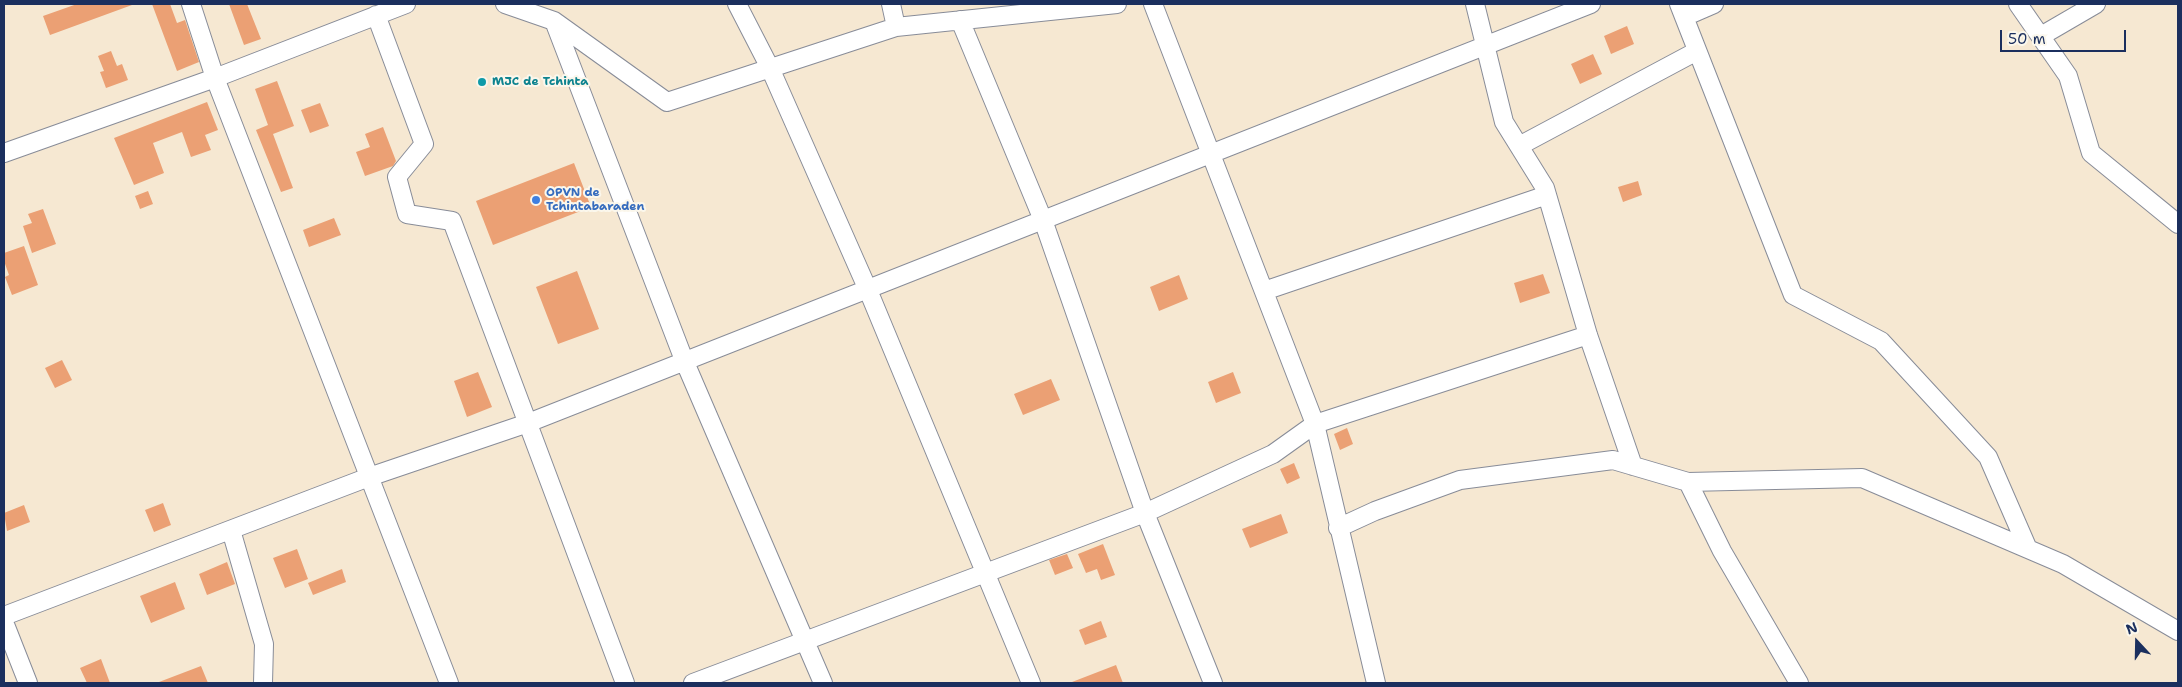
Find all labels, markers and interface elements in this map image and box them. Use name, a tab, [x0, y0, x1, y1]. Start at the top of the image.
scale bar	[2002, 20, 2128, 52]
text: 50 m	[2008, 29, 2046, 49]
place label: MJC de Tchinta	[492, 75, 588, 89]
marker: MJC de Tchinta	[476, 76, 488, 88]
place label: OPVN de Tchintabaraden	[546, 186, 644, 214]
marker: OPVN de Tchintabaraden	[530, 194, 542, 206]
north arrow	[2112, 617, 2162, 667]
text: N	[2123, 618, 2140, 638]

